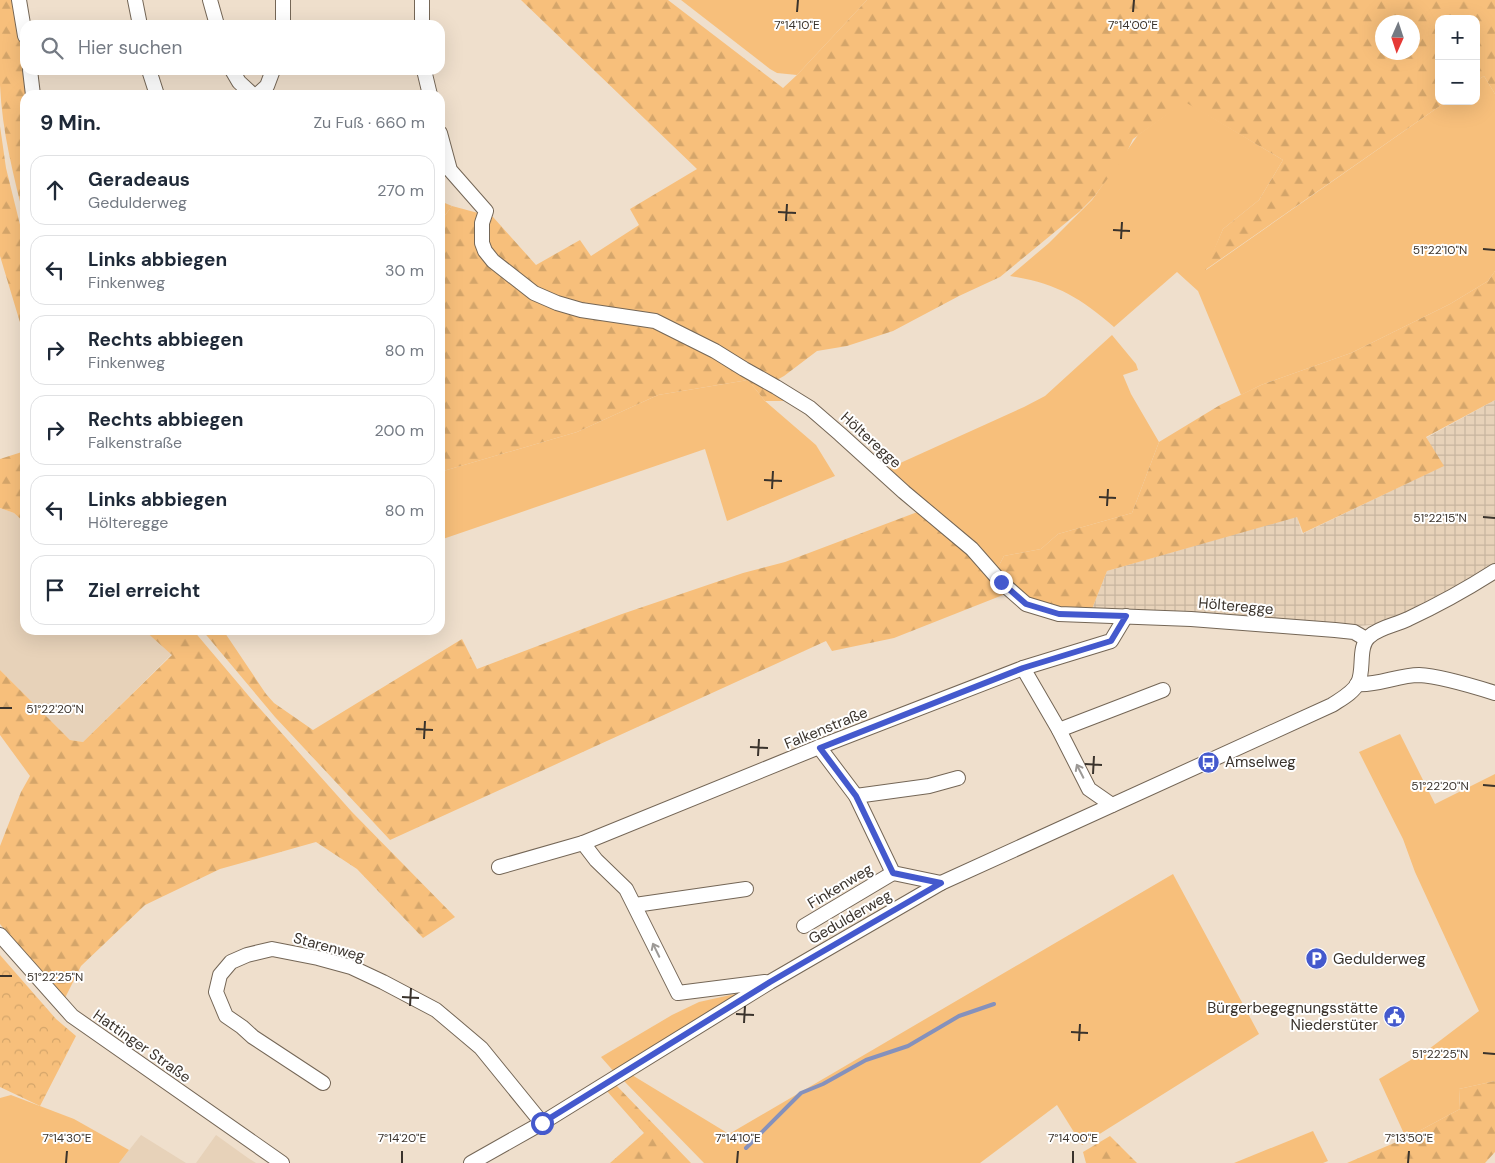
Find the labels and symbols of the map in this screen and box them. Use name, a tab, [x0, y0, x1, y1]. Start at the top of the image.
north arrow	[1375, 15, 1420, 60]
text: 7°14'10"E	[774, 17, 820, 33]
text: 7°14'00"E	[1108, 17, 1158, 33]
text: 51°22'10"N	[1413, 242, 1467, 258]
street label: Hölteregge	[836, 407, 906, 473]
text: 51°22'15"N	[1413, 510, 1467, 526]
route end	[990, 571, 1013, 594]
street label: Hölteregge	[1198, 593, 1274, 619]
text: 51°22'20"N	[26, 701, 84, 717]
street label: Falkenstraße	[781, 702, 871, 754]
bus stop icon: Amselweg	[1197, 750, 1221, 774]
place label: Amselweg	[1225, 752, 1296, 772]
one-way arrow	[1075, 764, 1084, 779]
text: 51°22'20"N	[1411, 778, 1469, 794]
street label: Finkenweg	[804, 859, 876, 913]
street label: Gedulderweg	[805, 885, 895, 949]
street label: Starenweg	[291, 928, 367, 966]
one-way arrow	[651, 943, 661, 958]
parking icon: Gedulderweg	[1305, 947, 1329, 971]
place label: Gedulderweg	[1333, 949, 1426, 969]
text: 51°22'25"N	[27, 969, 83, 985]
place label: Bürgerbegegnungsstätte Niederstüter	[1207, 998, 1378, 1035]
street label: Hattinger Straße	[89, 1005, 195, 1087]
public building icon: Bürgerbegegnungsstätte Niederstüter	[1382, 1005, 1406, 1029]
text: 51°22'25"N	[1412, 1046, 1468, 1062]
route start	[531, 1112, 554, 1135]
text: 7°14'30"E	[42, 1130, 92, 1146]
text: 7°14'20"E	[378, 1130, 427, 1146]
text: 7°14'10"E	[715, 1130, 761, 1146]
text: 7°14'00"E	[1048, 1130, 1098, 1146]
text: 7°13'50"E	[1385, 1130, 1434, 1146]

